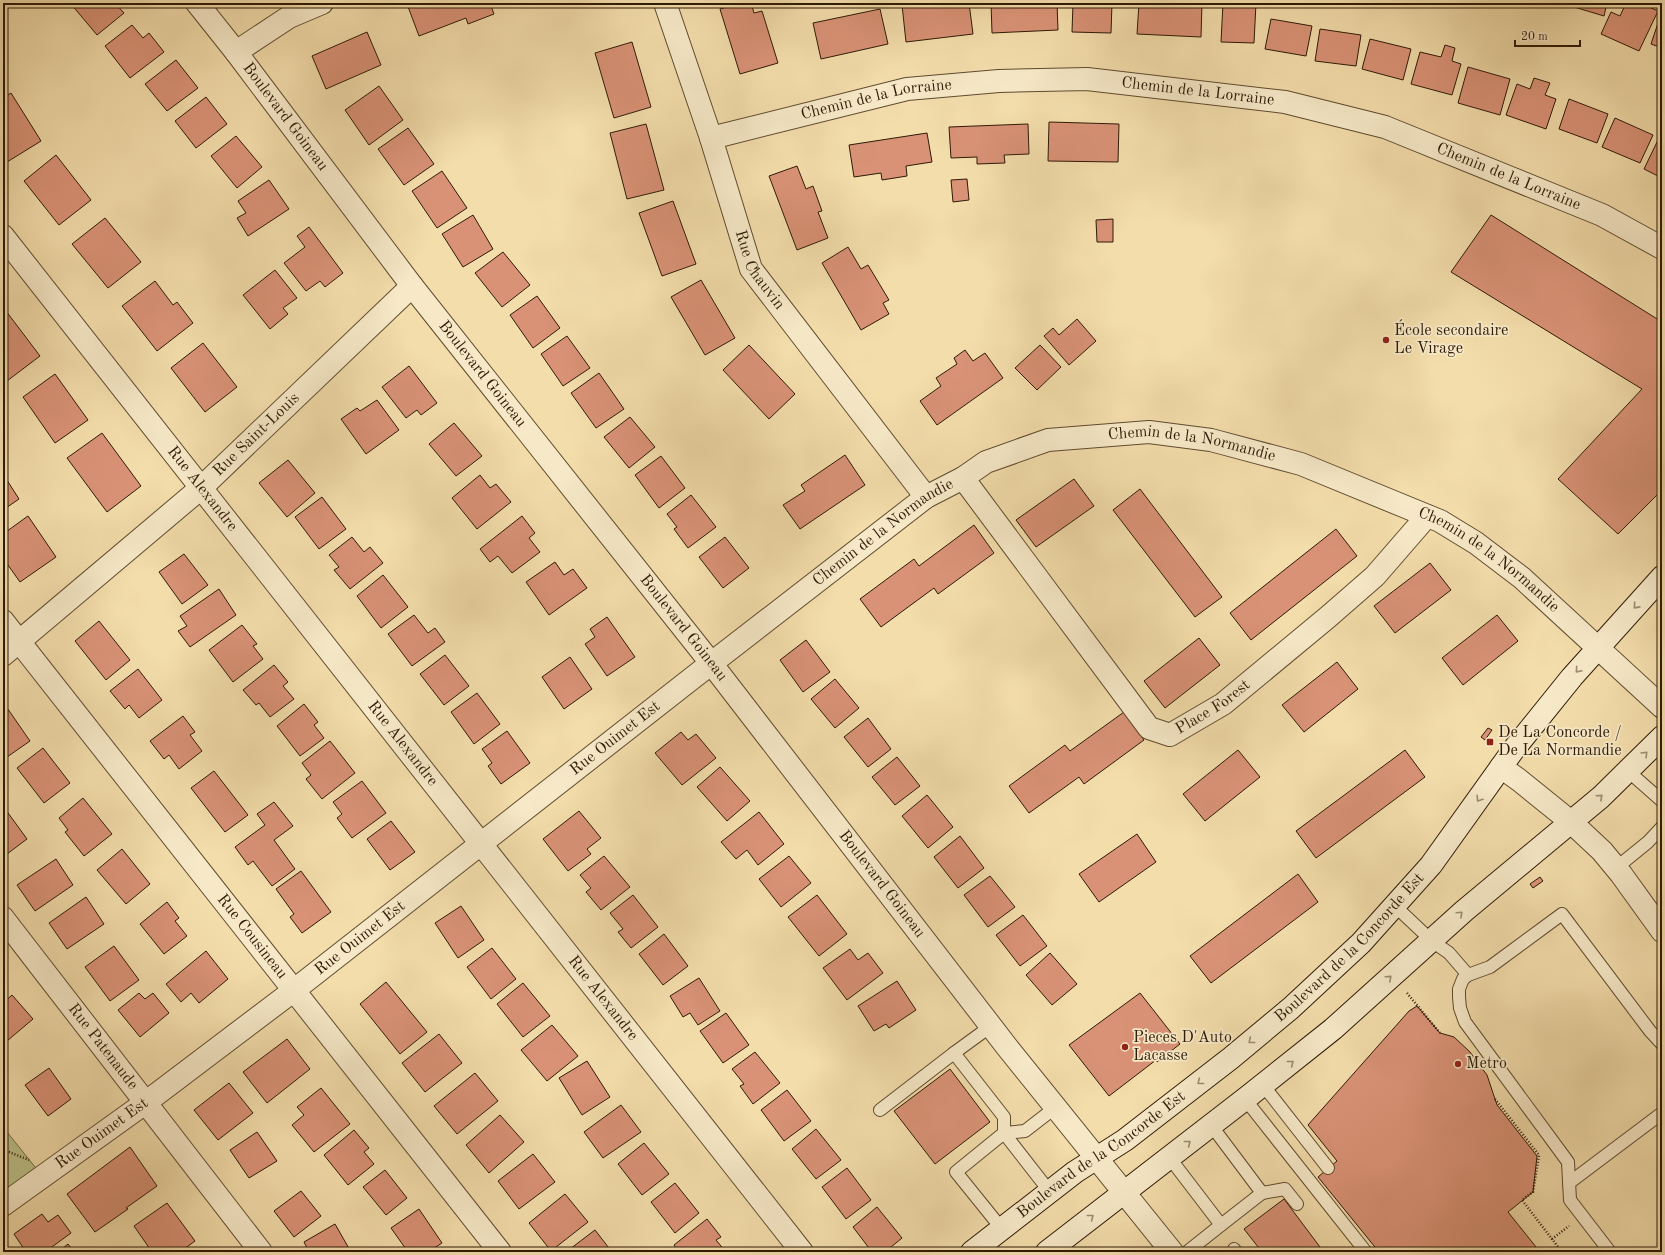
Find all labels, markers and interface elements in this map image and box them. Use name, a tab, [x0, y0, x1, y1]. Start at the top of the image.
scale bar	[1515, 22, 1580, 48]
text: 20 m	[1521, 31, 1548, 43]
street label: Boulevard Goineau	[239, 60, 331, 174]
street label: Chemin de la Lorraine	[1120, 75, 1275, 109]
street label: Chemin de la Lorraine	[799, 77, 952, 123]
street label: Chemin de la Lorraine	[1434, 141, 1583, 213]
street label: Rue Chauvin	[732, 228, 787, 313]
street label: Boulevard Goineau	[435, 318, 529, 431]
place label: École secondaire Le Virage	[1394, 319, 1508, 357]
marker: École secondaire Le Virage	[1381, 335, 1391, 345]
street label: Rue Saint-Louis	[210, 390, 303, 480]
street label: Chemin de la Normandie	[1107, 424, 1277, 465]
street label: Rue Alexandre	[164, 444, 240, 535]
street label: Chemin de la Normandie	[810, 476, 956, 589]
street label: Chemin de la Normandie	[1416, 505, 1562, 616]
street label: Boulevard Goineau	[636, 572, 730, 685]
one-way arrow	[1633, 601, 1640, 609]
one-way arrow	[1575, 666, 1582, 673]
street label: Place Forest	[1173, 677, 1254, 738]
street label: Rue Alexandre	[364, 698, 440, 789]
street label: Rue Ouimet Est	[567, 698, 664, 779]
place label: De La Concorde / De La Normandie	[1498, 725, 1622, 759]
marker: De La Concorde / De La Normandie	[1485, 737, 1495, 747]
one-way arrow	[1640, 751, 1648, 759]
one-way arrow	[1595, 794, 1603, 802]
one-way arrow	[1476, 795, 1484, 802]
street label: Boulevard Goineau	[835, 828, 928, 941]
street label: Boulevard de la Concorde Est	[1272, 870, 1428, 1026]
street label: Rue Cousineau	[214, 891, 290, 983]
street label: Rue Ouimet Est	[312, 898, 409, 978]
one-way arrow	[1456, 912, 1463, 919]
street label: Rue Alexandre	[564, 953, 641, 1044]
one-way arrow	[1385, 976, 1392, 983]
street label: Rue Patenaude	[65, 1001, 141, 1093]
place label: Pieces D'Auto Lacasse	[1133, 1030, 1232, 1064]
one-way arrow	[1249, 1036, 1256, 1043]
marker: Pieces D'Auto Lacasse	[1120, 1042, 1130, 1052]
place label: Metro	[1466, 1056, 1507, 1072]
marker: Metro	[1453, 1059, 1463, 1069]
one-way arrow	[1286, 1061, 1293, 1068]
one-way arrow	[1197, 1077, 1204, 1084]
street label: Boulevard de la Concorde Est	[1014, 1088, 1189, 1222]
street label: Rue Ouimet Est	[53, 1095, 152, 1172]
one-way arrow	[1184, 1141, 1191, 1148]
one-way arrow	[1087, 1215, 1094, 1222]

